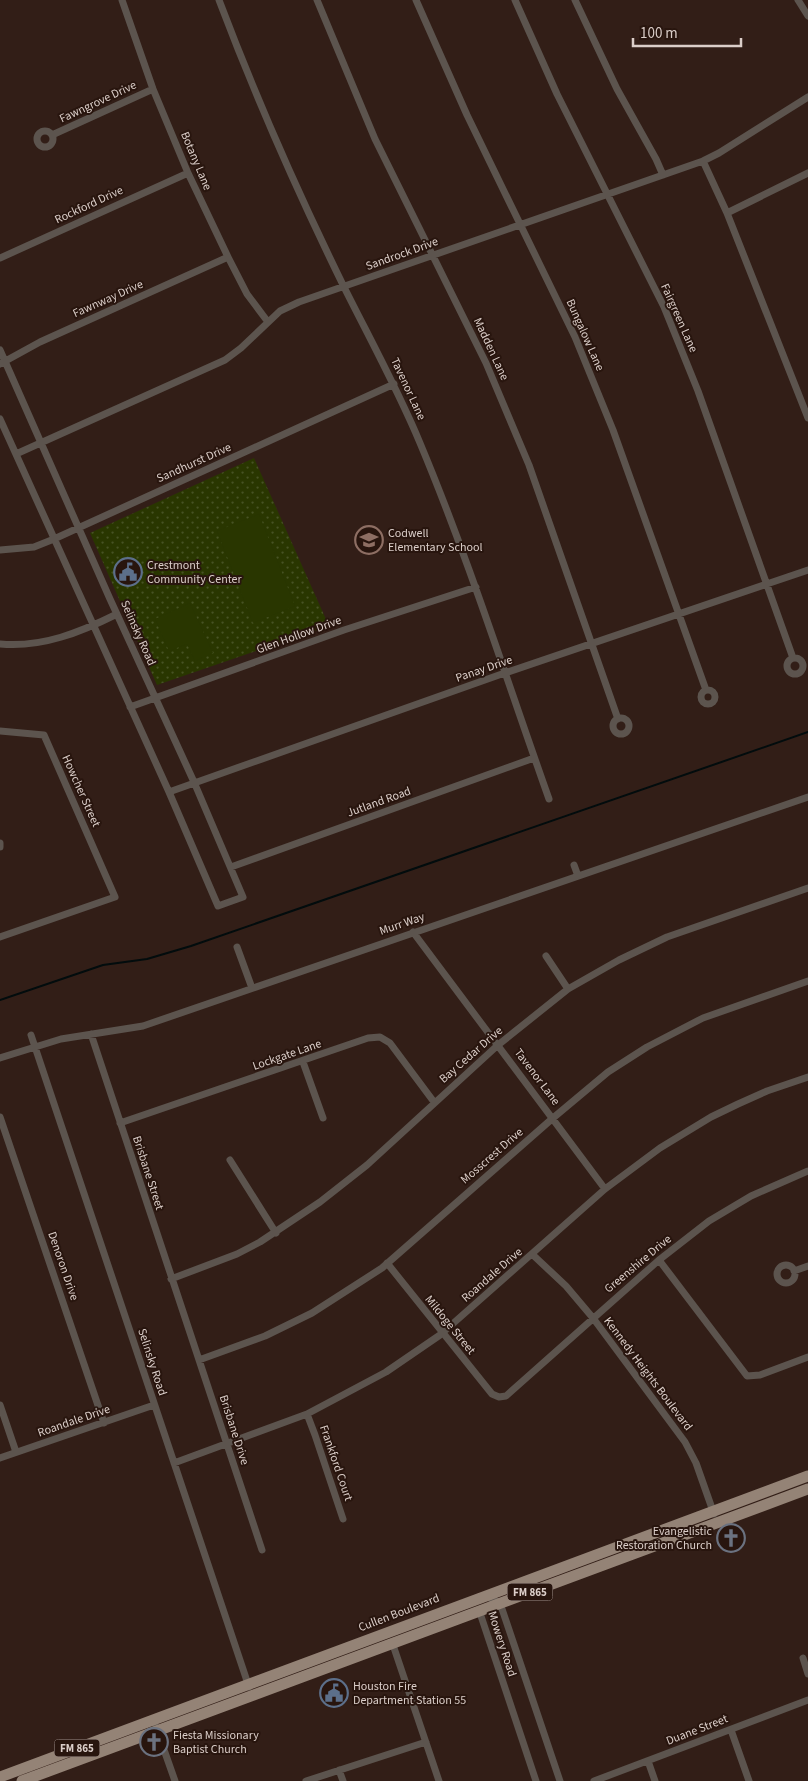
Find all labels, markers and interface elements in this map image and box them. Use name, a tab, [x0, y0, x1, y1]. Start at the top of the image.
scale bar	[633, 15, 740, 47]
text: 100 m	[640, 23, 678, 44]
street label: Fawngrove Drive	[57, 77, 139, 127]
street label: Botany Lane	[176, 129, 216, 193]
street label: Rockford Drive	[52, 182, 126, 228]
street label: Sandrock Drive	[363, 233, 441, 275]
street label: Fawnway Drive	[70, 276, 146, 322]
street label: Fairgreen Lane	[656, 281, 702, 355]
street label: Bungalow Lane	[562, 296, 608, 374]
street label: Madden Lane	[469, 315, 513, 383]
street label: Tavenor Lane	[386, 355, 430, 423]
street label: Sandhurst Drive	[154, 439, 234, 487]
school or university icon: Codwell Elementary School	[354, 525, 384, 555]
place label: Codwell Elementary School	[388, 525, 483, 556]
public building icon: Crestmont Community Center	[113, 557, 143, 587]
place label: Crestmont Community Center	[147, 557, 243, 588]
street label: Selinsky Road	[116, 598, 160, 668]
street label: Glen Hollow Drive	[254, 612, 344, 658]
street label: Panay Drive	[453, 651, 515, 687]
street label: Howcher Street	[57, 752, 105, 830]
street label: Jutland Road	[345, 783, 413, 821]
street label: Murr Way	[377, 908, 427, 940]
street label: Bay Cedar Drive	[436, 1023, 506, 1087]
street label: Lockgate Lane	[250, 1035, 324, 1075]
street label: Tavenor Lane	[510, 1045, 564, 1109]
street label: Mosscrest Drive	[457, 1124, 527, 1188]
street label: Brisbane Street	[128, 1134, 168, 1212]
street label: Denoron Drive	[43, 1229, 83, 1303]
street label: Greenshire Drive	[601, 1231, 675, 1297]
street label: Roandale Drive	[458, 1244, 526, 1306]
street label: Mildoge Street	[421, 1292, 479, 1358]
street label: Kennedy Heights Boulevard	[600, 1314, 696, 1434]
street label: Selinsky Road	[133, 1326, 171, 1398]
street label: Brisbane Drive	[215, 1393, 253, 1467]
street label: Roandale Drive	[35, 1401, 113, 1441]
street label: Frankford Court	[315, 1423, 357, 1503]
place label: Evangelistic Restoration Church	[616, 1523, 713, 1554]
church icon: Evangelistic Restoration Church	[716, 1523, 746, 1553]
road number: FM 865	[508, 1584, 552, 1600]
street label: Cullen Boulevard	[356, 1590, 442, 1636]
street label: Mowery Road	[483, 1609, 521, 1679]
public building icon: Houston Fire Department Station 55	[319, 1678, 349, 1708]
place label: Houston Fire Department Station 55	[353, 1678, 466, 1709]
street label: Duane Street	[664, 1710, 730, 1750]
church icon: Fiesta Missionary Baptist Church	[139, 1727, 169, 1757]
place label: Fiesta Missionary Baptist Church	[173, 1727, 259, 1758]
road number: FM 865	[54, 1740, 100, 1756]

